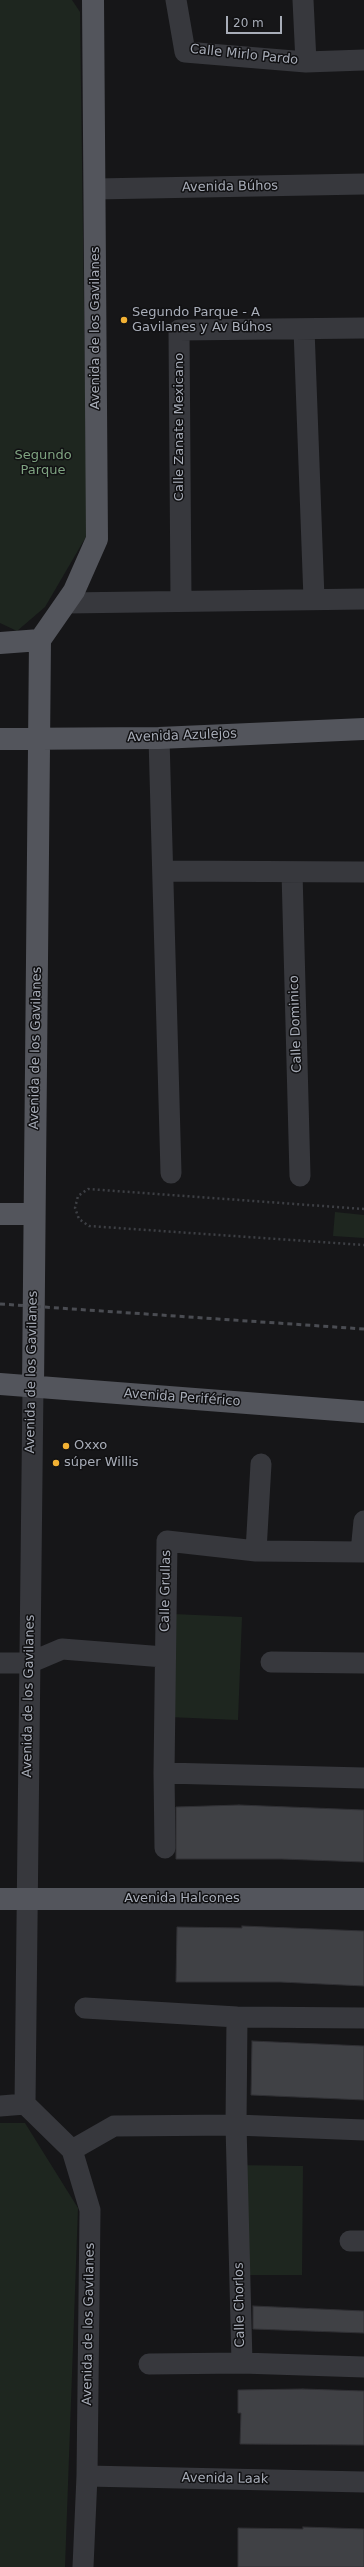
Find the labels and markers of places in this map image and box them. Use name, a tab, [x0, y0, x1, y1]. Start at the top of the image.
place label: Segundo Parque - A Gavilanes y Av Búhos	[132, 305, 272, 336]
marker: Segundo Parque - A Gavilanes y Av Búhos	[119, 315, 129, 325]
place label: Oxxo	[74, 1438, 107, 1454]
marker: Oxxo	[61, 1441, 71, 1451]
place label: súper Willis	[64, 1455, 139, 1471]
marker: súper Willis	[51, 1458, 61, 1468]

